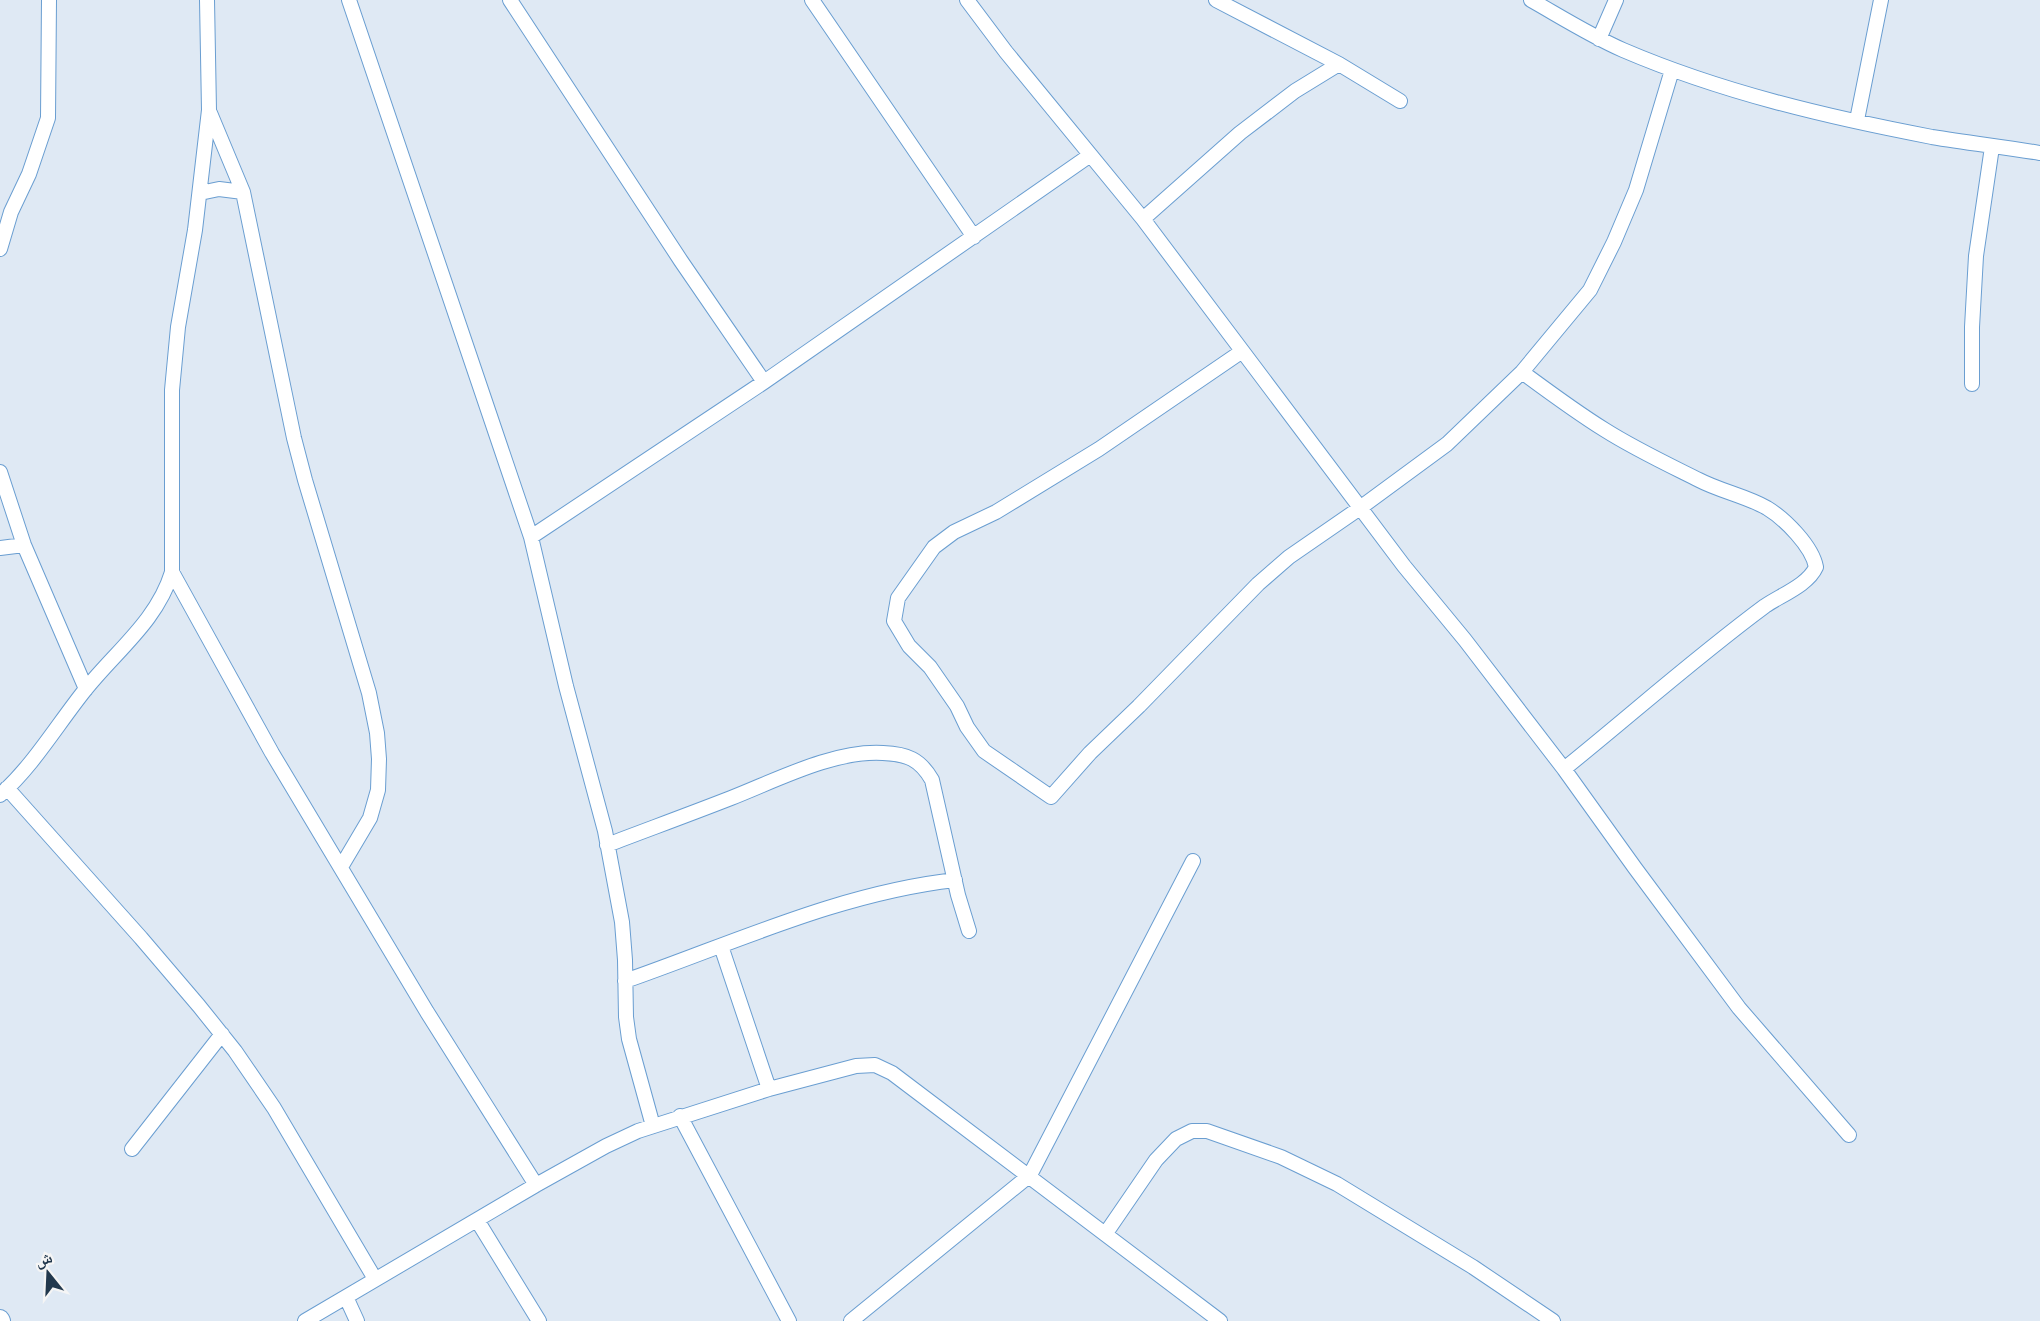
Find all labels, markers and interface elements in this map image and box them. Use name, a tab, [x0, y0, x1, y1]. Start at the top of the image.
north arrow	[18, 1243, 78, 1303]
text: ش	[32, 1247, 55, 1271]

